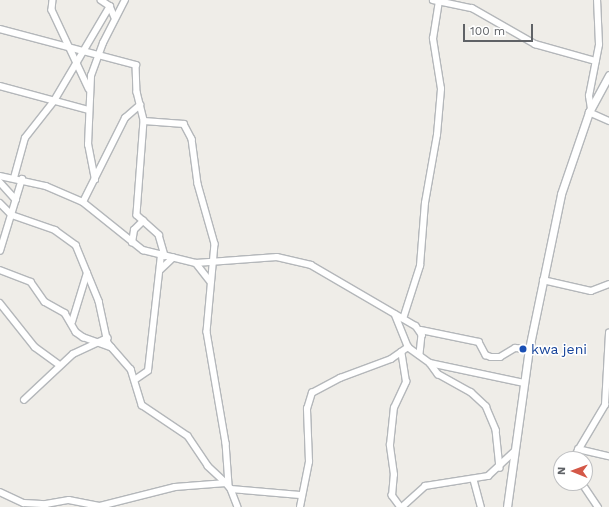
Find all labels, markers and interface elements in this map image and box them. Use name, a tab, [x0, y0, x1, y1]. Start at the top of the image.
scale bar	[465, 16, 535, 42]
text: 100 m	[470, 24, 505, 38]
place label: kwa jeni	[531, 341, 587, 357]
marker: kwa jeni	[518, 344, 528, 354]
north arrow	[553, 451, 593, 491]
text: N	[555, 467, 568, 475]

